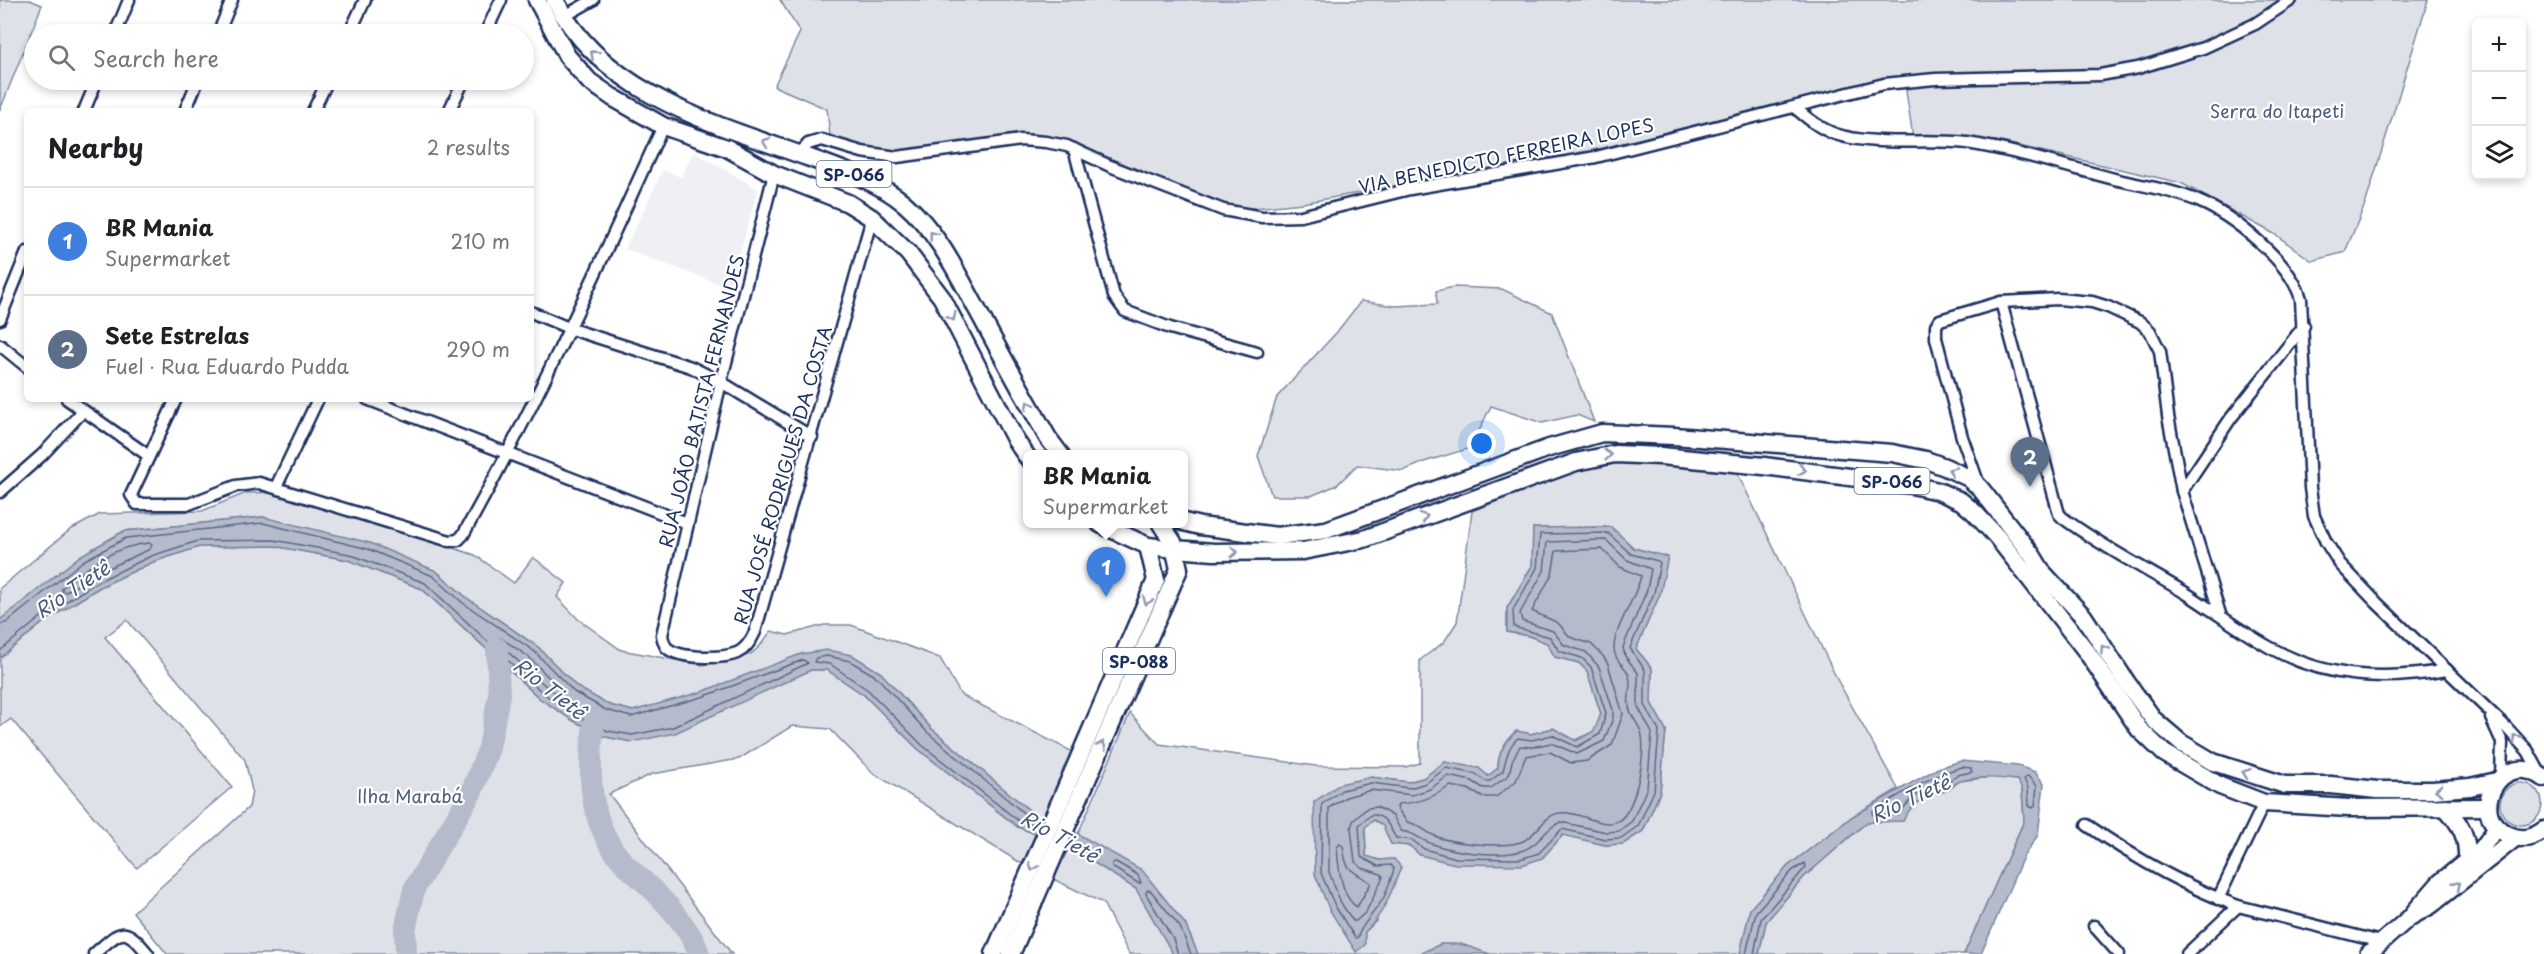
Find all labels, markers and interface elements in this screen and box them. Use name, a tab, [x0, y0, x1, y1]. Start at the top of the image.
map controls	[2472, 18, 2526, 180]
button: +	[2472, 18, 2526, 72]
search box	[24, 24, 534, 90]
icon: search	[45, 41, 78, 74]
text: Search here	[93, 41, 219, 74]
one-way arrow	[590, 50, 601, 61]
button: −	[2472, 72, 2526, 126]
park label: Serra do Itapeti	[2210, 97, 2344, 124]
street label: VIA BENEDICTO FERREIRA LOPES	[1356, 110, 1656, 200]
button: layers	[2472, 126, 2526, 180]
text: Nearby	[48, 128, 143, 167]
text: 2 results	[427, 132, 510, 162]
one-way arrow	[761, 137, 772, 150]
road number: SP-066	[816, 161, 892, 187]
text: BR Mania	[105, 210, 213, 243]
text: 1	[63, 226, 72, 256]
text: 210 m	[451, 226, 510, 256]
one-way arrow	[930, 231, 941, 242]
text: Supermarket	[105, 243, 231, 273]
street label: RUA JOÃO BATISTA FERNANDES	[651, 252, 751, 550]
one-way arrow	[945, 311, 956, 322]
text: Sete Estrelas	[105, 318, 249, 351]
street label: RUA JOSÉ RODRIGUES DA COSTA	[726, 323, 838, 627]
text: 2	[60, 334, 75, 364]
text: 290 m	[446, 334, 510, 364]
text: Fuel · Rua Eduardo Pudda	[105, 351, 349, 381]
one-way arrow	[1025, 401, 1036, 411]
your location	[1467, 429, 1496, 458]
pin: 2	[2010, 438, 2050, 487]
one-way arrow	[1603, 449, 1613, 462]
popup	[1023, 450, 1188, 528]
text: BR Mania	[1043, 458, 1151, 491]
one-way arrow	[1798, 464, 1807, 476]
one-way arrow	[1947, 466, 1958, 478]
road number: SP-066	[1854, 468, 1930, 494]
text: Supermarket	[1043, 491, 1168, 521]
one-way arrow	[1418, 512, 1429, 525]
one-way arrow	[1229, 546, 1238, 558]
pin: 1	[1086, 548, 1126, 597]
water label: Rio Tietê	[28, 552, 117, 625]
one-way arrow	[1142, 595, 1154, 606]
one-way arrow	[2101, 644, 2112, 655]
road number: SP-088	[1103, 648, 1175, 674]
water label: Rio Tietê	[507, 650, 594, 727]
one-way arrow	[2512, 734, 2523, 745]
one-way arrow	[1095, 740, 1107, 751]
water label: Rio Tietê	[1865, 766, 1956, 830]
one-way arrow	[2242, 768, 2252, 781]
park label: Ilha Marabá	[357, 782, 464, 809]
one-way arrow	[2435, 783, 2444, 796]
water label: Rio Tietê	[1016, 802, 1106, 871]
one-way arrow	[1028, 860, 1040, 871]
one-way arrow	[2450, 881, 2461, 892]

